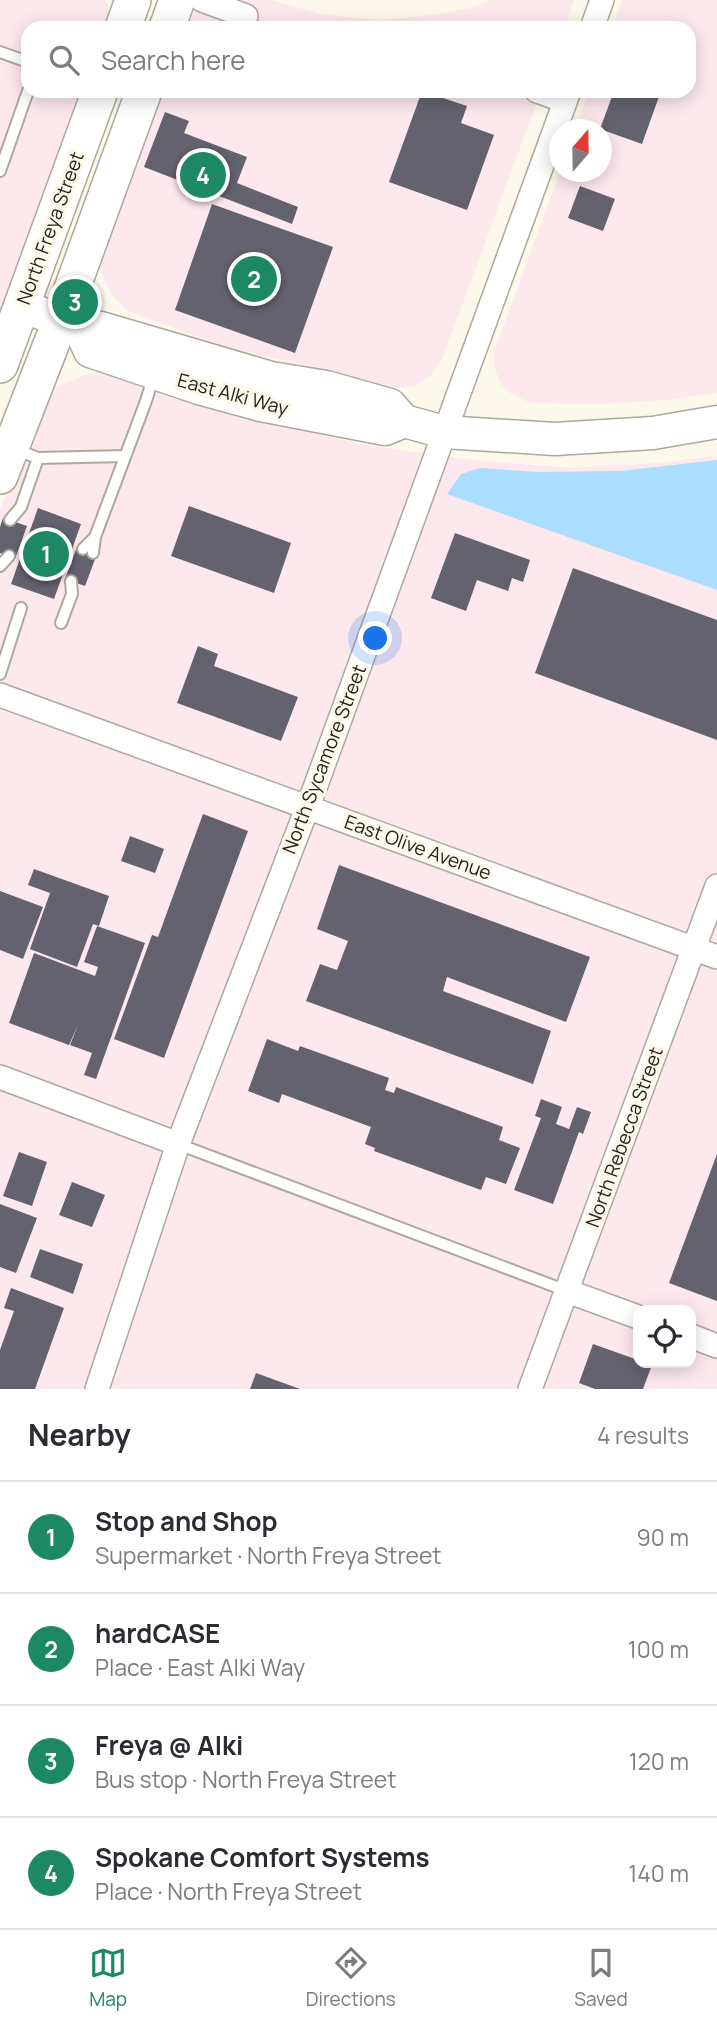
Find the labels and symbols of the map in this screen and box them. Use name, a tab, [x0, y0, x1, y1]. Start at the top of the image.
north arrow	[549, 119, 612, 182]
street label: North Freya Street	[10, 148, 90, 308]
pin: 4	[180, 149, 226, 201]
pin: 2	[231, 253, 277, 305]
pin: 3	[52, 276, 98, 328]
street label: East Alki Way	[175, 367, 291, 421]
pin: 1	[23, 528, 69, 580]
your location	[358, 621, 392, 655]
street label: North Sycamore Street	[276, 661, 372, 857]
street label: East Olive Avenue	[341, 808, 495, 886]
street label: North Rebecca Street	[579, 1043, 669, 1231]

